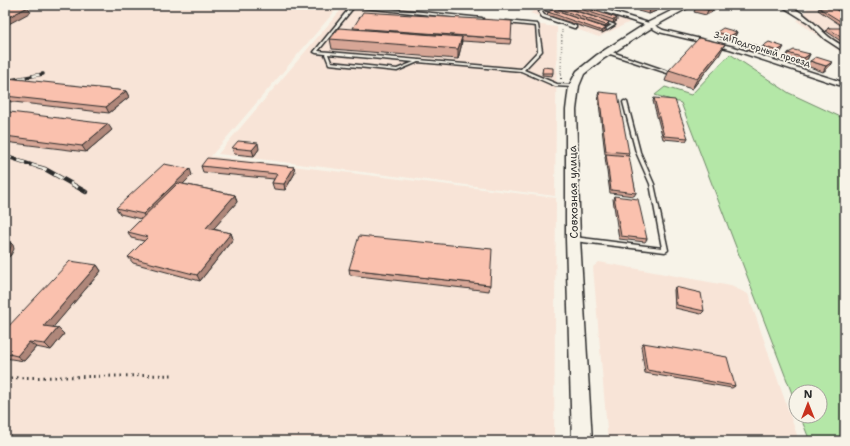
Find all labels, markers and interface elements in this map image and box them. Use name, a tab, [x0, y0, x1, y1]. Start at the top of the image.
street label: 3-й Подгорный проезд	[712, 28, 812, 70]
street label: Совхозная улица	[565, 145, 582, 239]
north arrow	[788, 384, 828, 424]
text: N	[804, 387, 813, 402]

